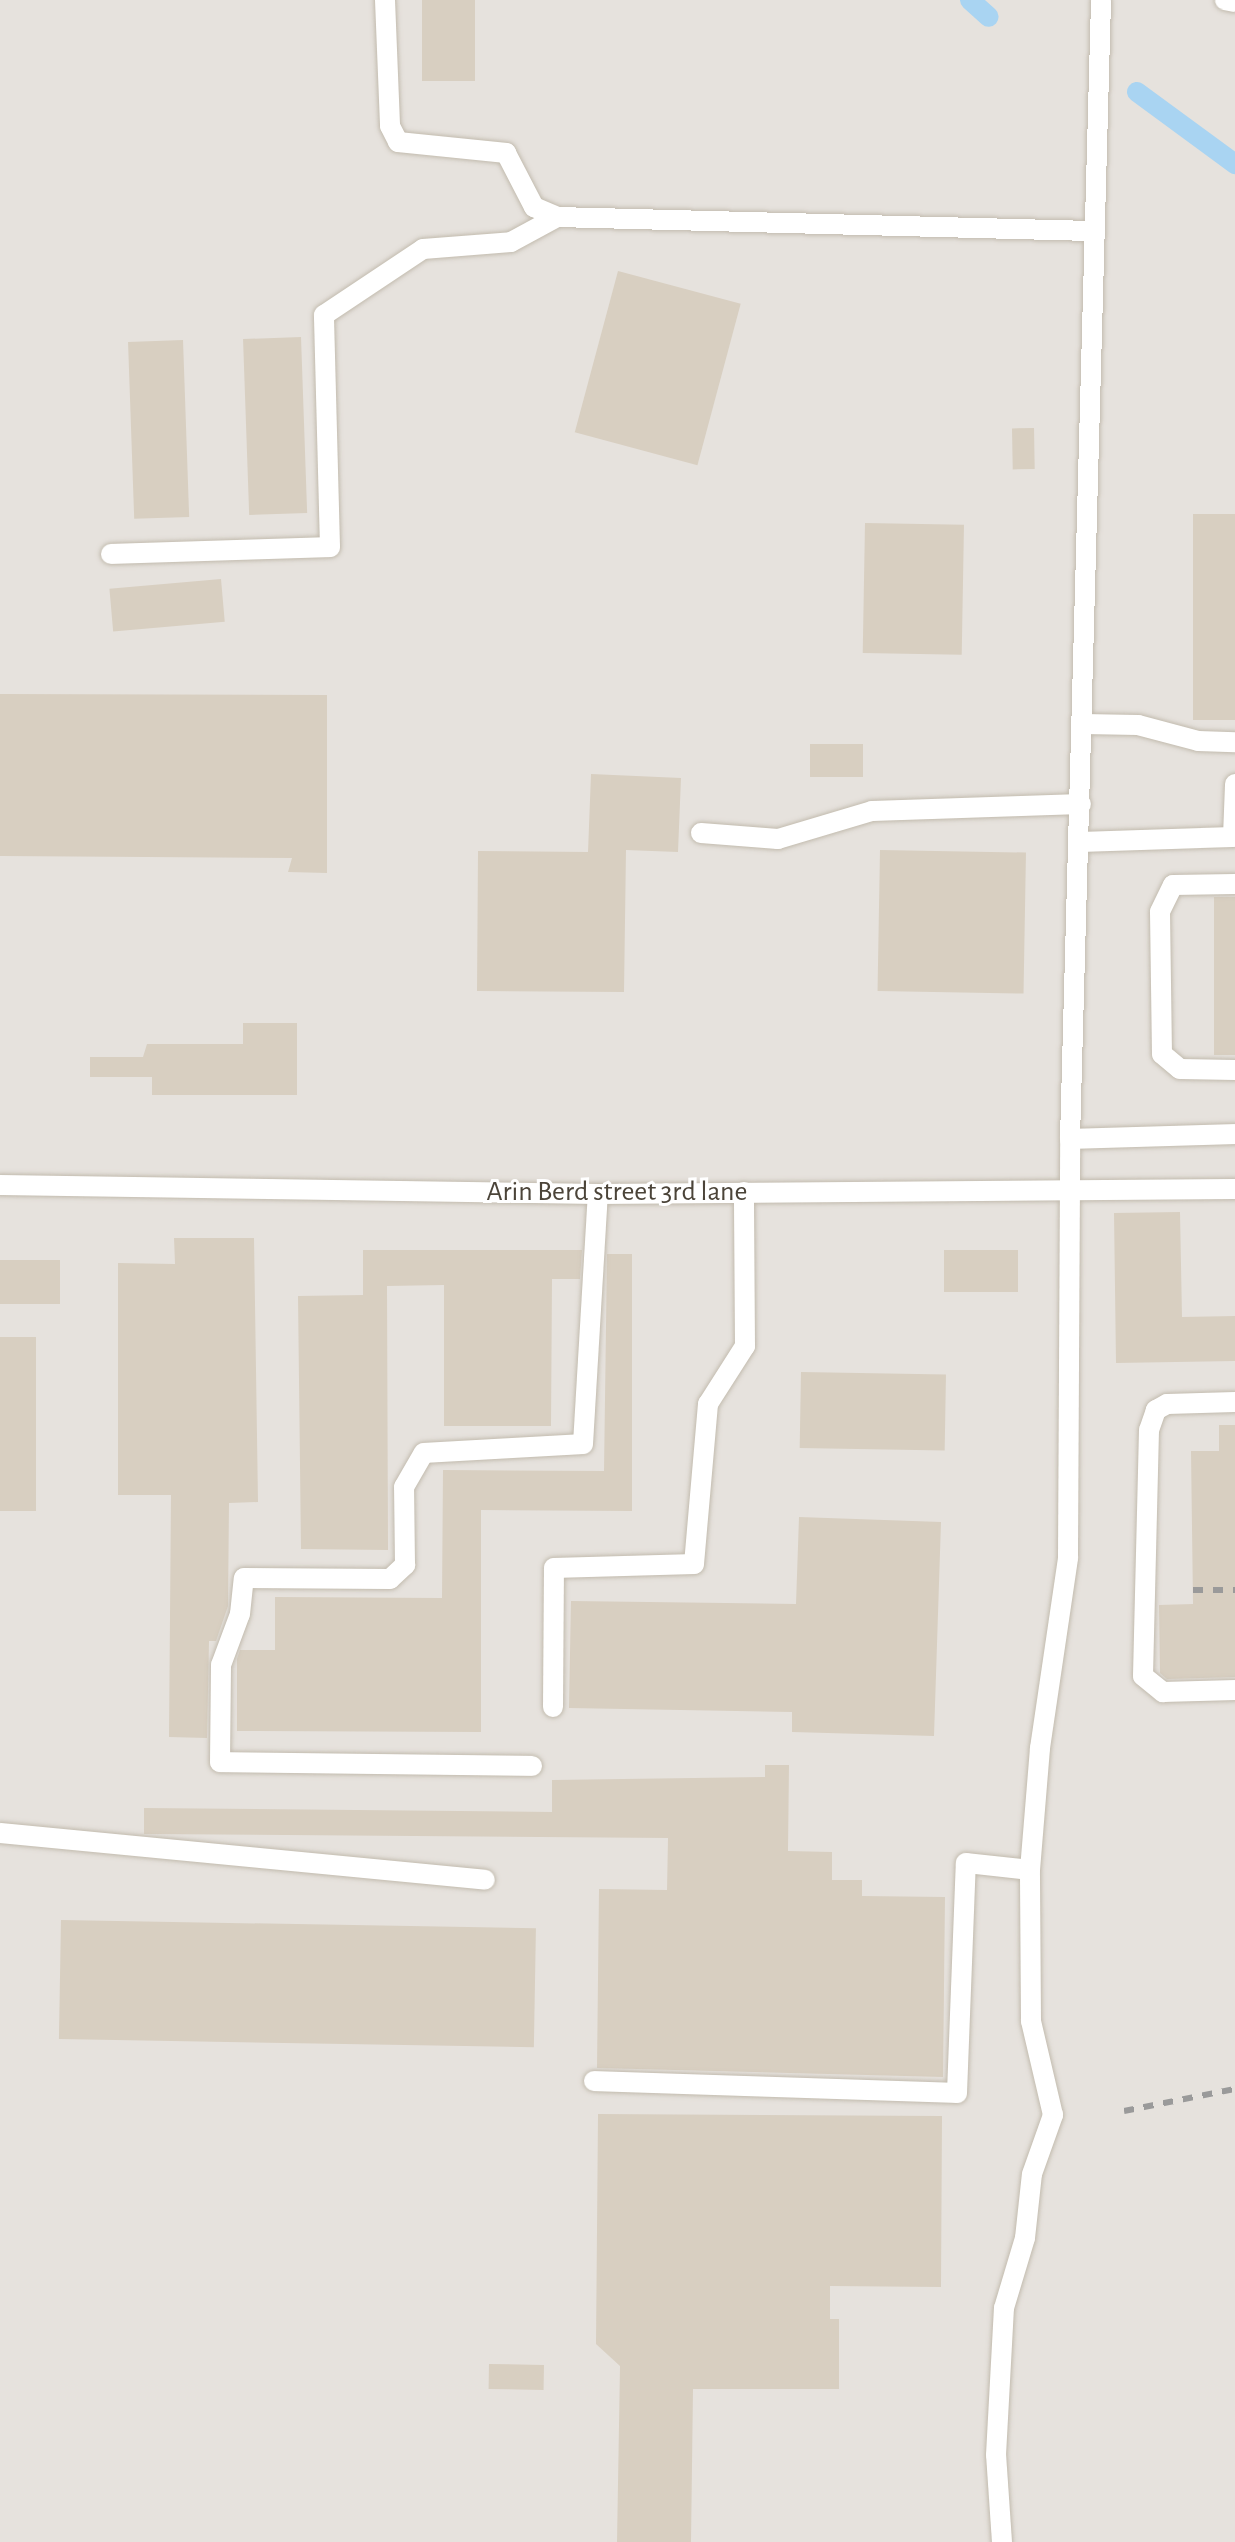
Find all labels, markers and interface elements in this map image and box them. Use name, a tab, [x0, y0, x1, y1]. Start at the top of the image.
street label: Arin Berd street 3rd lane	[487, 1175, 747, 1209]

